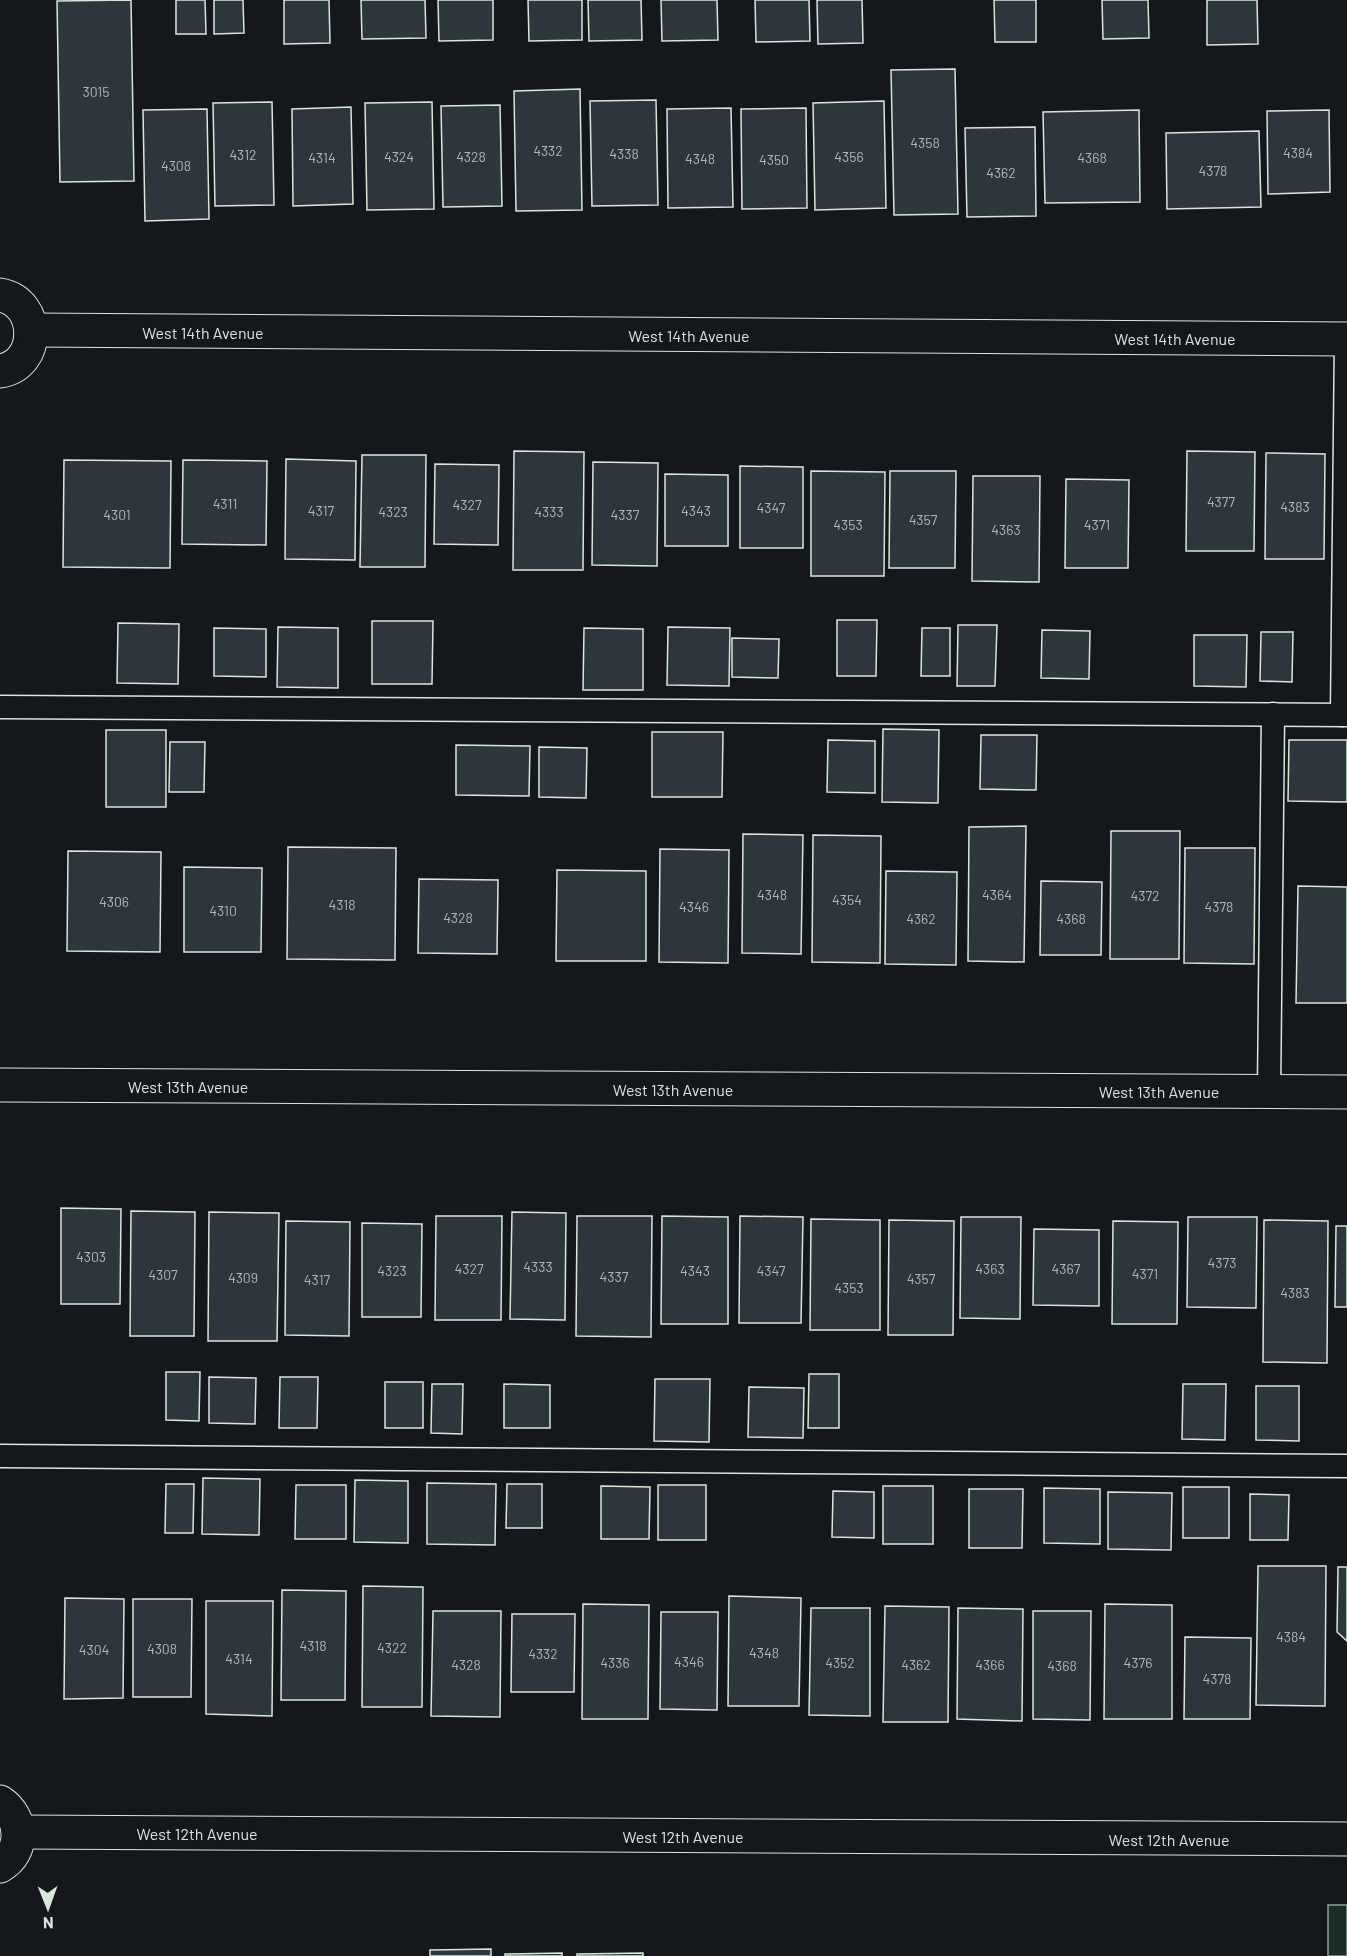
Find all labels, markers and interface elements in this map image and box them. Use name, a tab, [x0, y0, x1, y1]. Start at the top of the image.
house number: 3015	[83, 83, 109, 100]
house number: 4358	[910, 134, 940, 151]
house number: 4332	[533, 142, 563, 159]
house number: 4384	[1283, 144, 1313, 161]
house number: 4338	[609, 145, 639, 162]
house number: 4312	[229, 146, 257, 163]
house number: 4324	[384, 148, 414, 165]
house number: 4328	[456, 148, 486, 165]
house number: 4356	[834, 148, 864, 165]
house number: 4314	[308, 149, 336, 166]
house number: 4368	[1077, 149, 1107, 166]
house number: 4348	[685, 150, 715, 167]
house number: 4350	[759, 151, 789, 168]
house number: 4308	[161, 157, 191, 174]
house number: 4378	[1199, 162, 1227, 179]
house number: 4362	[986, 164, 1016, 181]
street label: West 14th Avenue	[142, 323, 264, 342]
street label: West 14th Avenue	[628, 326, 750, 345]
street label: West 14th Avenue	[1114, 329, 1236, 348]
house number: 4377	[1207, 493, 1235, 510]
house number: 4311	[213, 495, 237, 512]
house number: 4327	[452, 496, 482, 513]
house number: 4383	[1280, 498, 1310, 515]
house number: 4347	[757, 499, 786, 516]
house number: 4317	[308, 502, 335, 519]
house number: 4343	[681, 502, 711, 519]
house number: 4323	[378, 503, 408, 520]
house number: 4333	[534, 503, 564, 520]
house number: 4301	[103, 506, 131, 523]
house number: 4337	[611, 506, 640, 523]
house number: 4357	[909, 511, 938, 528]
house number: 4353	[833, 516, 863, 533]
house number: 4371	[1084, 516, 1110, 533]
house number: 4363	[991, 521, 1021, 538]
house number: 4348	[757, 886, 787, 903]
house number: 4364	[982, 886, 1012, 903]
house number: 4372	[1130, 887, 1160, 904]
house number: 4354	[832, 891, 862, 908]
house number: 4306	[99, 893, 129, 910]
house number: 4318	[328, 896, 356, 913]
house number: 4346	[679, 898, 709, 915]
house number: 4378	[1205, 898, 1233, 915]
house number: 4310	[209, 902, 237, 919]
house number: 4328	[443, 909, 473, 926]
house number: 4362	[906, 910, 936, 927]
house number: 4368	[1056, 910, 1086, 927]
street label: West 13th Avenue	[128, 1077, 248, 1096]
street label: West 13th Avenue	[613, 1080, 733, 1099]
street label: West 13th Avenue	[1099, 1082, 1219, 1101]
house number: 4303	[76, 1248, 106, 1265]
house number: 4373	[1208, 1254, 1236, 1271]
house number: 4333	[523, 1258, 553, 1275]
house number: 4327	[454, 1260, 484, 1277]
house number: 4363	[975, 1260, 1005, 1277]
house number: 4367	[1052, 1260, 1081, 1277]
house number: 4323	[377, 1262, 407, 1279]
house number: 4343	[680, 1262, 710, 1279]
house number: 4347	[757, 1262, 786, 1279]
house number: 4371	[1132, 1265, 1158, 1282]
house number: 4307	[148, 1266, 178, 1283]
house number: 4337	[600, 1268, 629, 1285]
house number: 4309	[228, 1269, 258, 1286]
house number: 4357	[907, 1270, 936, 1287]
house number: 4317	[304, 1271, 331, 1288]
house number: 4353	[834, 1279, 864, 1296]
house number: 4383	[1280, 1284, 1310, 1301]
house number: 4384	[1276, 1628, 1306, 1645]
house number: 4318	[299, 1637, 327, 1654]
house number: 4322	[377, 1639, 407, 1656]
house number: 4308	[147, 1640, 177, 1657]
house number: 4304	[79, 1641, 109, 1658]
house number: 4348	[749, 1644, 779, 1661]
house number: 4332	[528, 1645, 558, 1662]
house number: 4314	[225, 1650, 253, 1667]
house number: 4346	[674, 1653, 704, 1670]
house number: 4336	[600, 1654, 630, 1671]
house number: 4352	[825, 1654, 855, 1671]
house number: 4376	[1124, 1654, 1152, 1671]
house number: 4328	[451, 1656, 481, 1673]
house number: 4362	[901, 1656, 931, 1673]
house number: 4366	[975, 1656, 1005, 1673]
house number: 4368	[1047, 1657, 1077, 1674]
house number: 4378	[1203, 1670, 1231, 1687]
street label: West 12th Avenue	[136, 1824, 258, 1843]
street label: West 12th Avenue	[622, 1827, 744, 1846]
street label: West 12th Avenue	[1108, 1830, 1230, 1849]
north arrow	[18, 1878, 78, 1938]
text: N	[43, 1914, 54, 1933]

